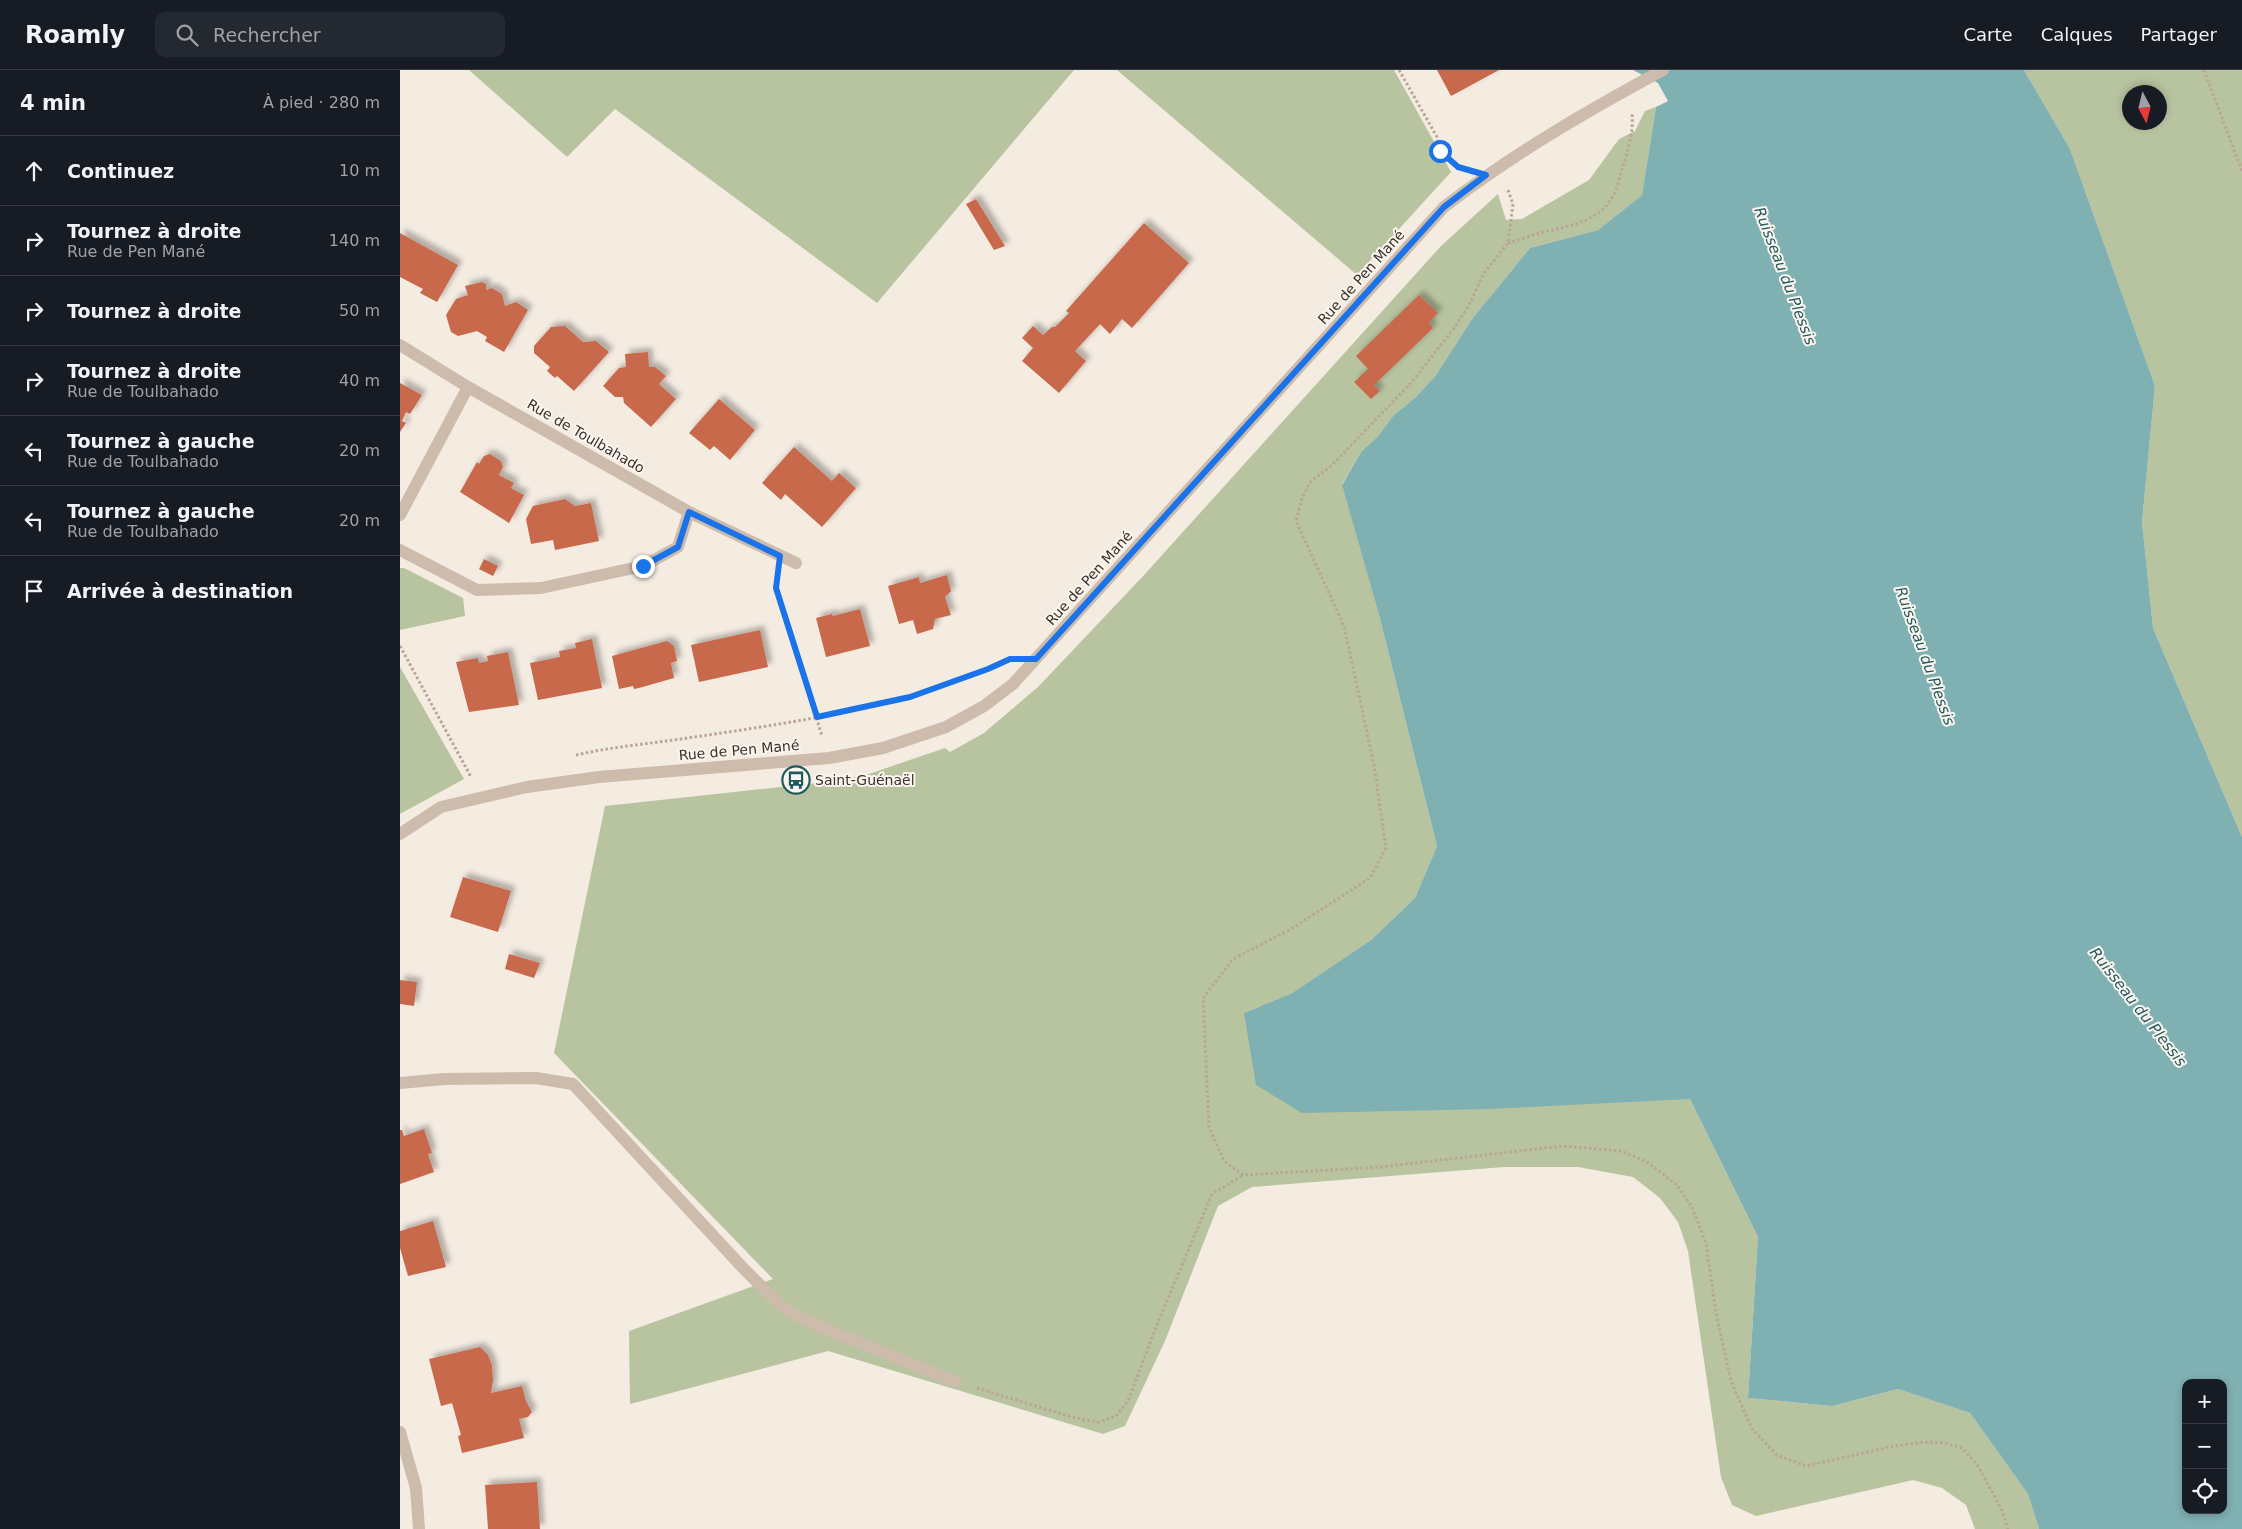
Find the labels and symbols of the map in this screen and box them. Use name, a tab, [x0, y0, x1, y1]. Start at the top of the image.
north arrow	[2122, 85, 2167, 130]
route start	[1429, 140, 1452, 163]
water label: Ruisseau du Plessis	[1750, 204, 1820, 348]
street label: Rue de Pen Mané	[1315, 227, 1407, 327]
street label: Rue de Toulbahado	[524, 396, 648, 476]
street label: Rue de Pen Mané	[1043, 528, 1135, 628]
route end	[632, 555, 655, 578]
water label: Ruisseau du Plessis	[1892, 584, 1959, 728]
street label: Rue de Pen Mané	[678, 737, 800, 763]
bus stop icon: Saint-Guénaël	[781, 765, 811, 795]
place label: Saint-Guénaël	[815, 772, 915, 788]
water label: Ruisseau du Plessis	[2086, 944, 2190, 1070]

